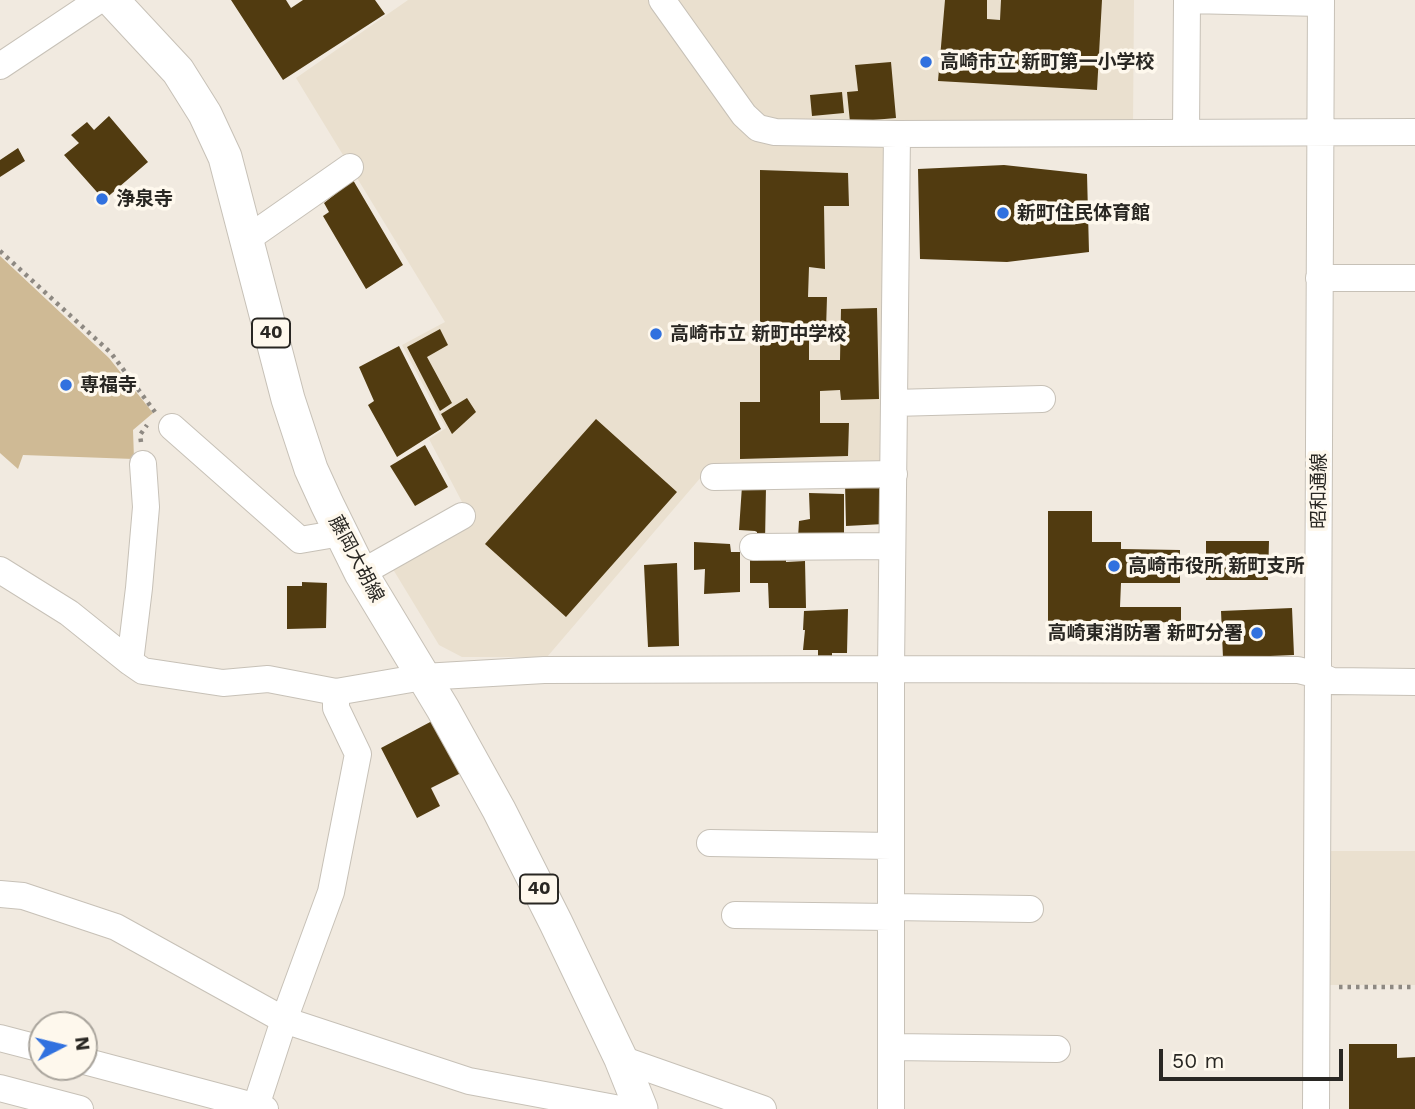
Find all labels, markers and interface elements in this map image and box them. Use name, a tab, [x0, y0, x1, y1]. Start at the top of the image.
place label: 高崎市立 新町第一小学校	[940, 51, 1154, 73]
marker: 高崎市立 新町第一小学校	[918, 54, 934, 70]
place label: 浄泉寺	[116, 188, 173, 210]
marker: 浄泉寺	[94, 191, 110, 207]
place label: 新町住民体育館	[1017, 202, 1150, 224]
marker: 新町住民体育館	[995, 205, 1011, 221]
road number: 40	[252, 318, 290, 348]
place label: 高崎市立 新町中学校	[670, 323, 846, 345]
marker: 高崎市立 新町中学校	[648, 326, 664, 342]
place label: 専福寺	[80, 374, 137, 396]
marker: 専福寺	[58, 377, 74, 393]
street label: 昭和通線	[1308, 453, 1330, 529]
street label: 藤岡大胡線	[324, 512, 388, 606]
place label: 高崎市役所 新町支所	[1128, 555, 1304, 577]
marker: 高崎市役所 新町支所	[1106, 558, 1122, 574]
place label: 高崎東消防署 新町分署	[1048, 622, 1243, 644]
marker: 高崎東消防署 新町分署	[1249, 625, 1265, 641]
road number: 40	[520, 874, 558, 904]
north arrow	[28, 1011, 98, 1081]
text: N	[70, 1035, 95, 1052]
scale bar	[1163, 1036, 1347, 1080]
text: 50 m	[1172, 1048, 1224, 1073]

